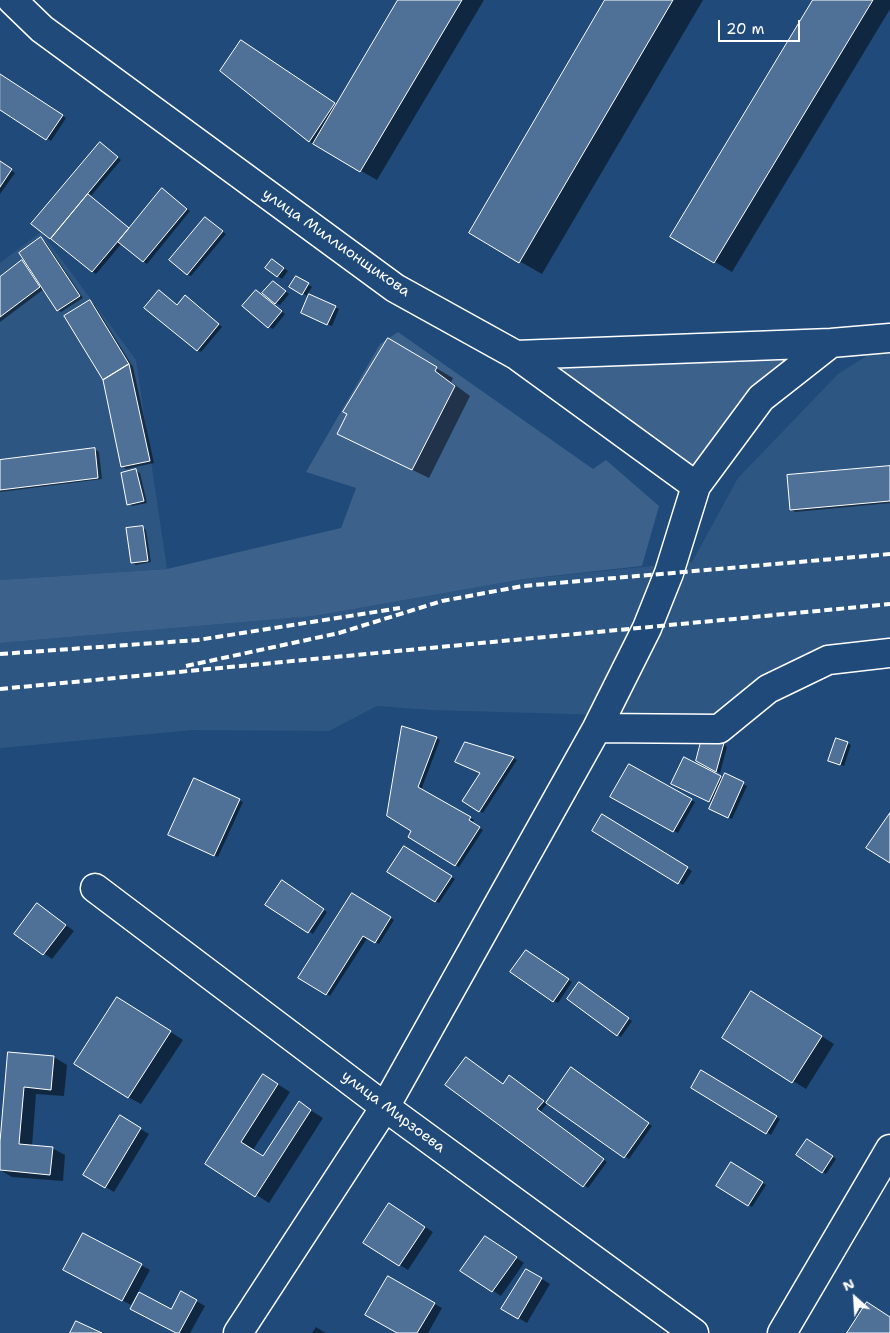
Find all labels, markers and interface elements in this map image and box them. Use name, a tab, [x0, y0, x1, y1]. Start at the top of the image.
scale bar	[720, 10, 802, 42]
text: 20 m	[726, 19, 765, 39]
street label: улица Миллионщикова	[259, 185, 413, 301]
street label: улица Мирзоева	[338, 1067, 448, 1157]
north arrow	[830, 1273, 880, 1323]
text: N	[839, 1274, 857, 1295]

